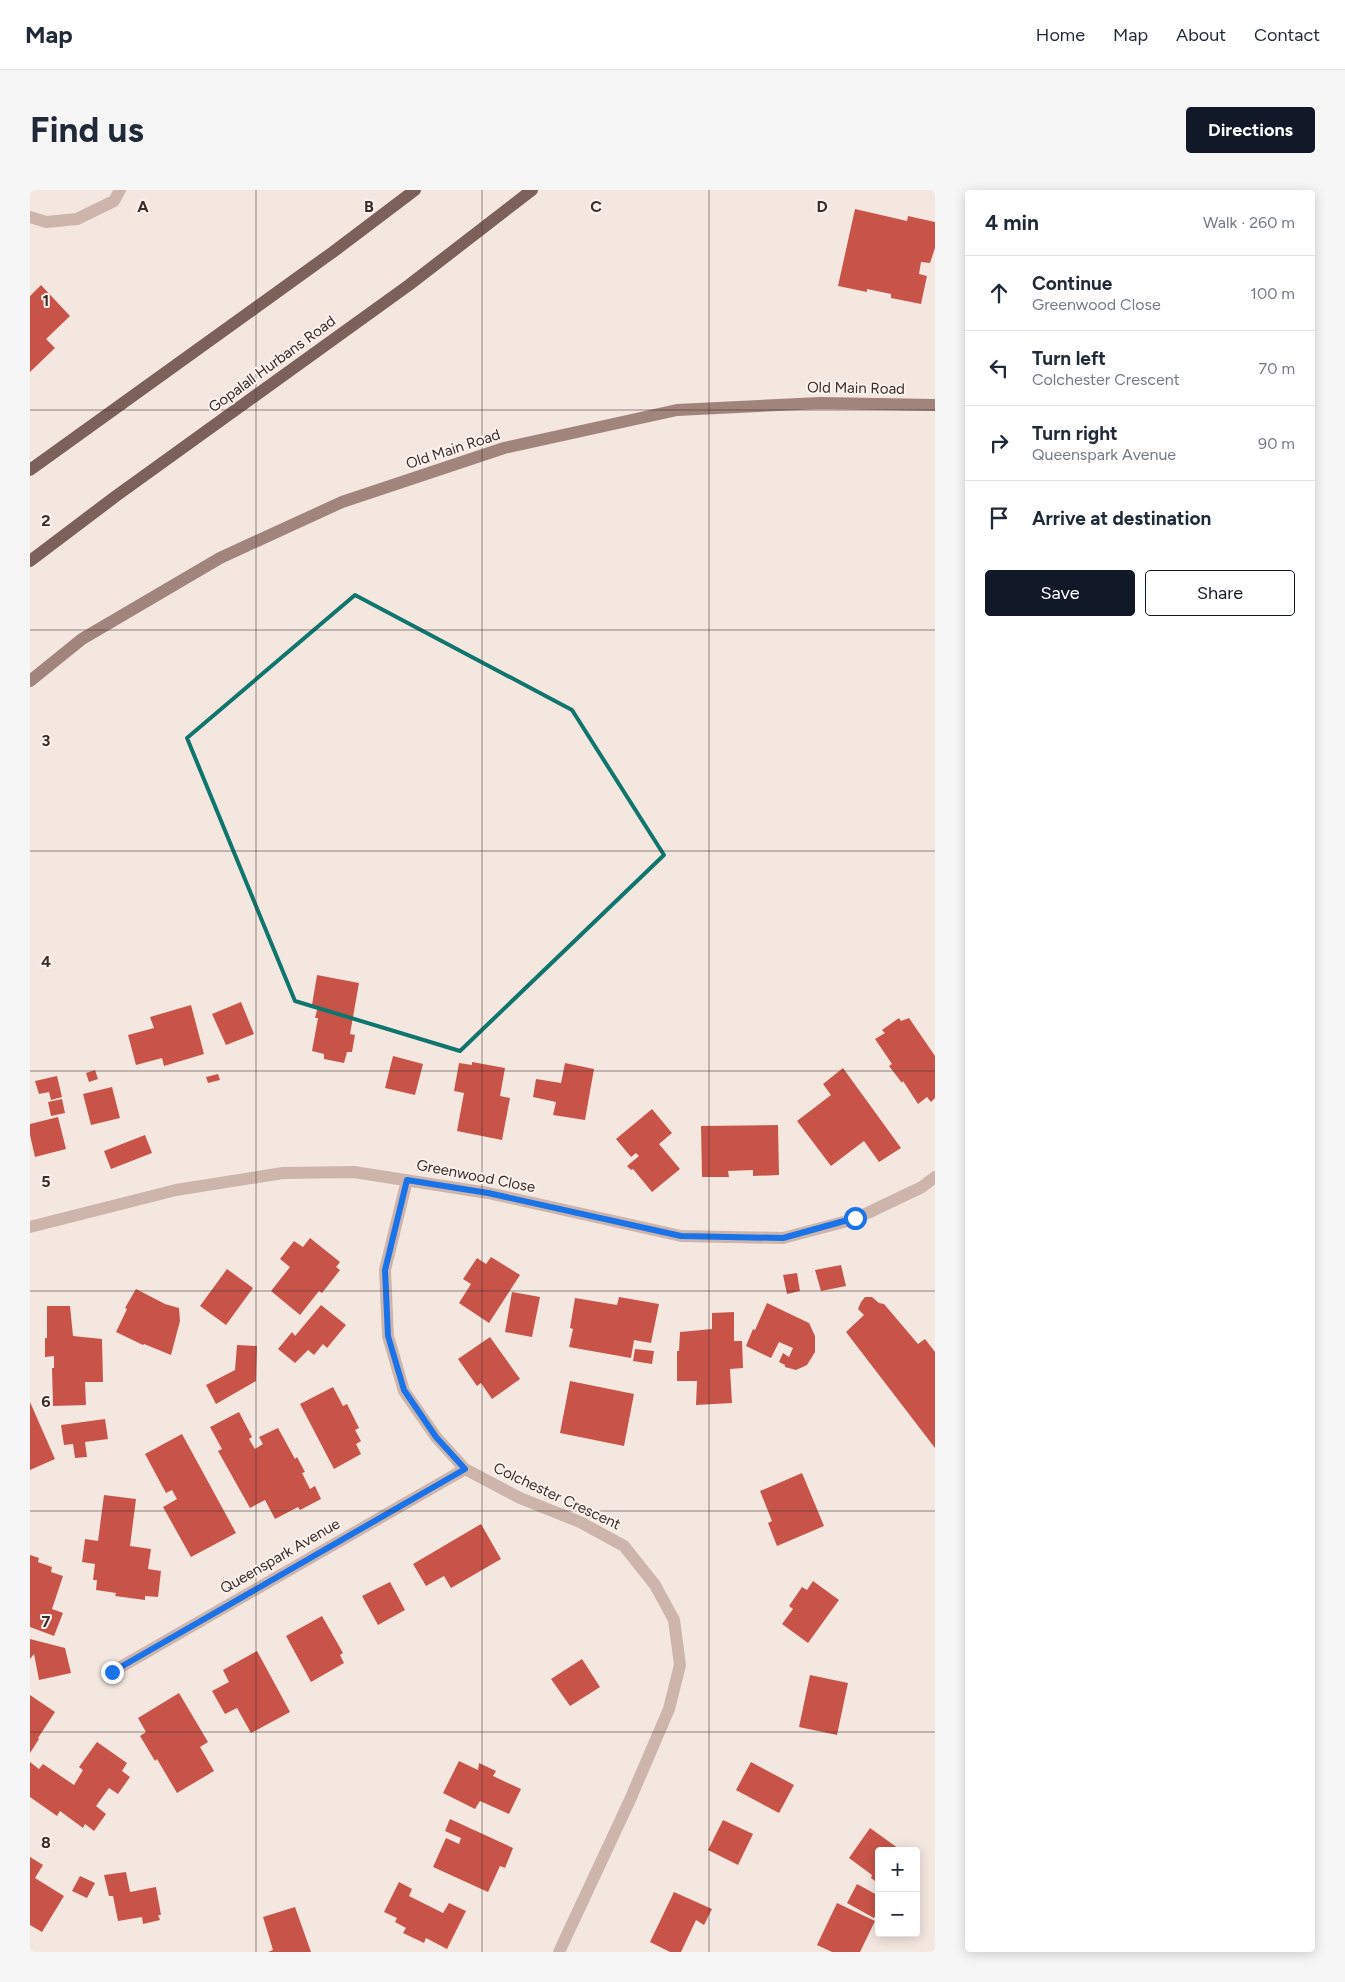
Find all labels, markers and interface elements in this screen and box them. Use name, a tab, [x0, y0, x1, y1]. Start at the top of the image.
text: Map	[25, 20, 73, 49]
text: Home	[1036, 24, 1085, 46]
text: Map	[1113, 24, 1148, 46]
text: About	[1176, 24, 1226, 46]
text: Contact	[1254, 24, 1320, 46]
button: Directions	[1186, 107, 1315, 153]
text: Find us	[30, 109, 144, 151]
text: A	[137, 197, 149, 216]
text: B	[364, 197, 374, 216]
text: C	[590, 197, 602, 216]
text: D	[816, 197, 828, 216]
text: 4 min	[985, 210, 1039, 235]
text: Walk · 260 m	[1203, 213, 1295, 232]
text: Continue	[1032, 272, 1112, 295]
icon: ahead	[985, 279, 1013, 307]
text: 100 m	[1250, 284, 1295, 303]
text: 1	[43, 291, 49, 310]
text: Greenwood Close	[1032, 295, 1161, 314]
street label: Gopalall Hurbans Road	[205, 312, 339, 416]
text: Turn left	[1032, 347, 1106, 370]
icon: left	[985, 354, 1013, 382]
text: 70 m	[1259, 359, 1295, 378]
text: Colchester Crescent	[1032, 370, 1180, 389]
street label: Old Main Road	[807, 378, 905, 398]
text: Turn right	[1032, 422, 1118, 445]
street label: Old Main Road	[404, 425, 502, 473]
icon: right	[985, 429, 1013, 457]
text: 90 m	[1258, 434, 1295, 453]
text: Queenspark Avenue	[1032, 445, 1176, 464]
icon: arrive	[985, 504, 1013, 532]
text: Arrive at destination	[1032, 507, 1211, 530]
text: 2	[41, 511, 51, 530]
button: Save	[985, 570, 1135, 616]
button: Share	[1145, 570, 1295, 616]
text: 3	[42, 731, 51, 750]
text: 4	[41, 952, 51, 971]
street label: Greenwood Close	[415, 1156, 537, 1196]
text: 5	[41, 1172, 51, 1191]
route start	[844, 1207, 867, 1230]
text: 6	[41, 1392, 51, 1411]
street label: Colchester Crescent	[490, 1459, 624, 1534]
street label: Queenspark Avenue	[217, 1514, 343, 1598]
text: 7	[42, 1612, 51, 1631]
route end	[101, 1661, 124, 1684]
text: 8	[41, 1833, 51, 1852]
map controls	[875, 1847, 920, 1937]
button: +	[875, 1847, 920, 1892]
button: −	[875, 1892, 920, 1937]

